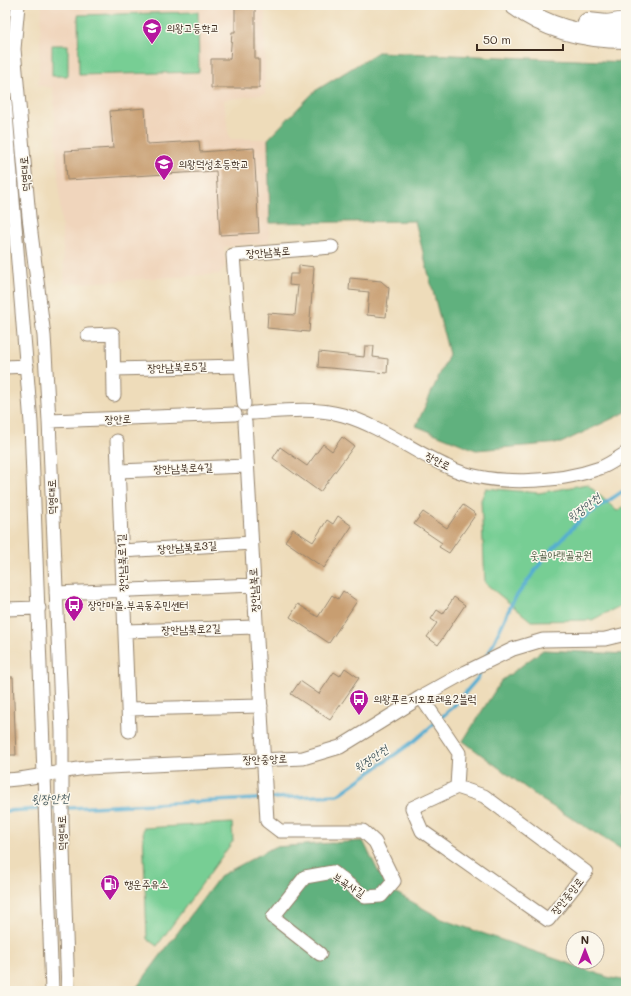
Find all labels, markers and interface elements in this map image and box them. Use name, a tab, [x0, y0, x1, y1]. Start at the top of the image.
school or university icon: 의왕고등학교	[141, 17, 163, 45]
place label: 의왕고등학교	[166, 20, 219, 35]
scale bar	[477, 26, 563, 52]
text: 50 m	[483, 31, 511, 47]
school or university icon: 의왕덕성초등학교	[153, 153, 175, 181]
street label: 덕영대로	[15, 156, 34, 192]
place label: 의왕덕성초등학교	[178, 156, 249, 171]
street label: 장안남북로	[245, 242, 291, 261]
street label: 장안남북로5길	[147, 358, 207, 375]
street label: 장안로	[104, 411, 132, 426]
street label: 장안로	[423, 448, 454, 473]
street label: 장안남북로4길	[153, 459, 213, 476]
street label: 덕영대로	[43, 479, 60, 515]
water label: 윗장안천	[563, 488, 605, 525]
street label: 장안남북로1길	[113, 534, 130, 592]
street label: 장안남북로3길	[157, 537, 217, 556]
park label: 웃골아랫골공원	[530, 547, 592, 562]
street label: 장안남북로	[245, 567, 262, 613]
bus stop icon: 장안마을.부곡동주민센터	[63, 594, 85, 622]
place label: 장안마을.부곡동주민센터	[88, 597, 189, 612]
street label: 장안남북로2길	[161, 620, 221, 637]
bus stop icon: 의왕푸르지오포레움2블럭	[348, 688, 370, 716]
place label: 의왕푸르지오포레움2블럭	[373, 691, 477, 706]
water label: 윗장안천	[350, 740, 392, 776]
street label: 장안중앙로	[243, 750, 288, 767]
water label: 윗장안천	[30, 789, 71, 807]
street label: 덕영대로	[53, 815, 70, 851]
street label: 부곡사길	[330, 869, 368, 900]
fuel station icon: 행운주유소	[99, 873, 121, 901]
street label: 장안중앙로	[547, 874, 586, 918]
place label: 행운주유소	[124, 876, 168, 891]
north arrow	[565, 930, 605, 970]
text: N	[581, 932, 589, 947]

